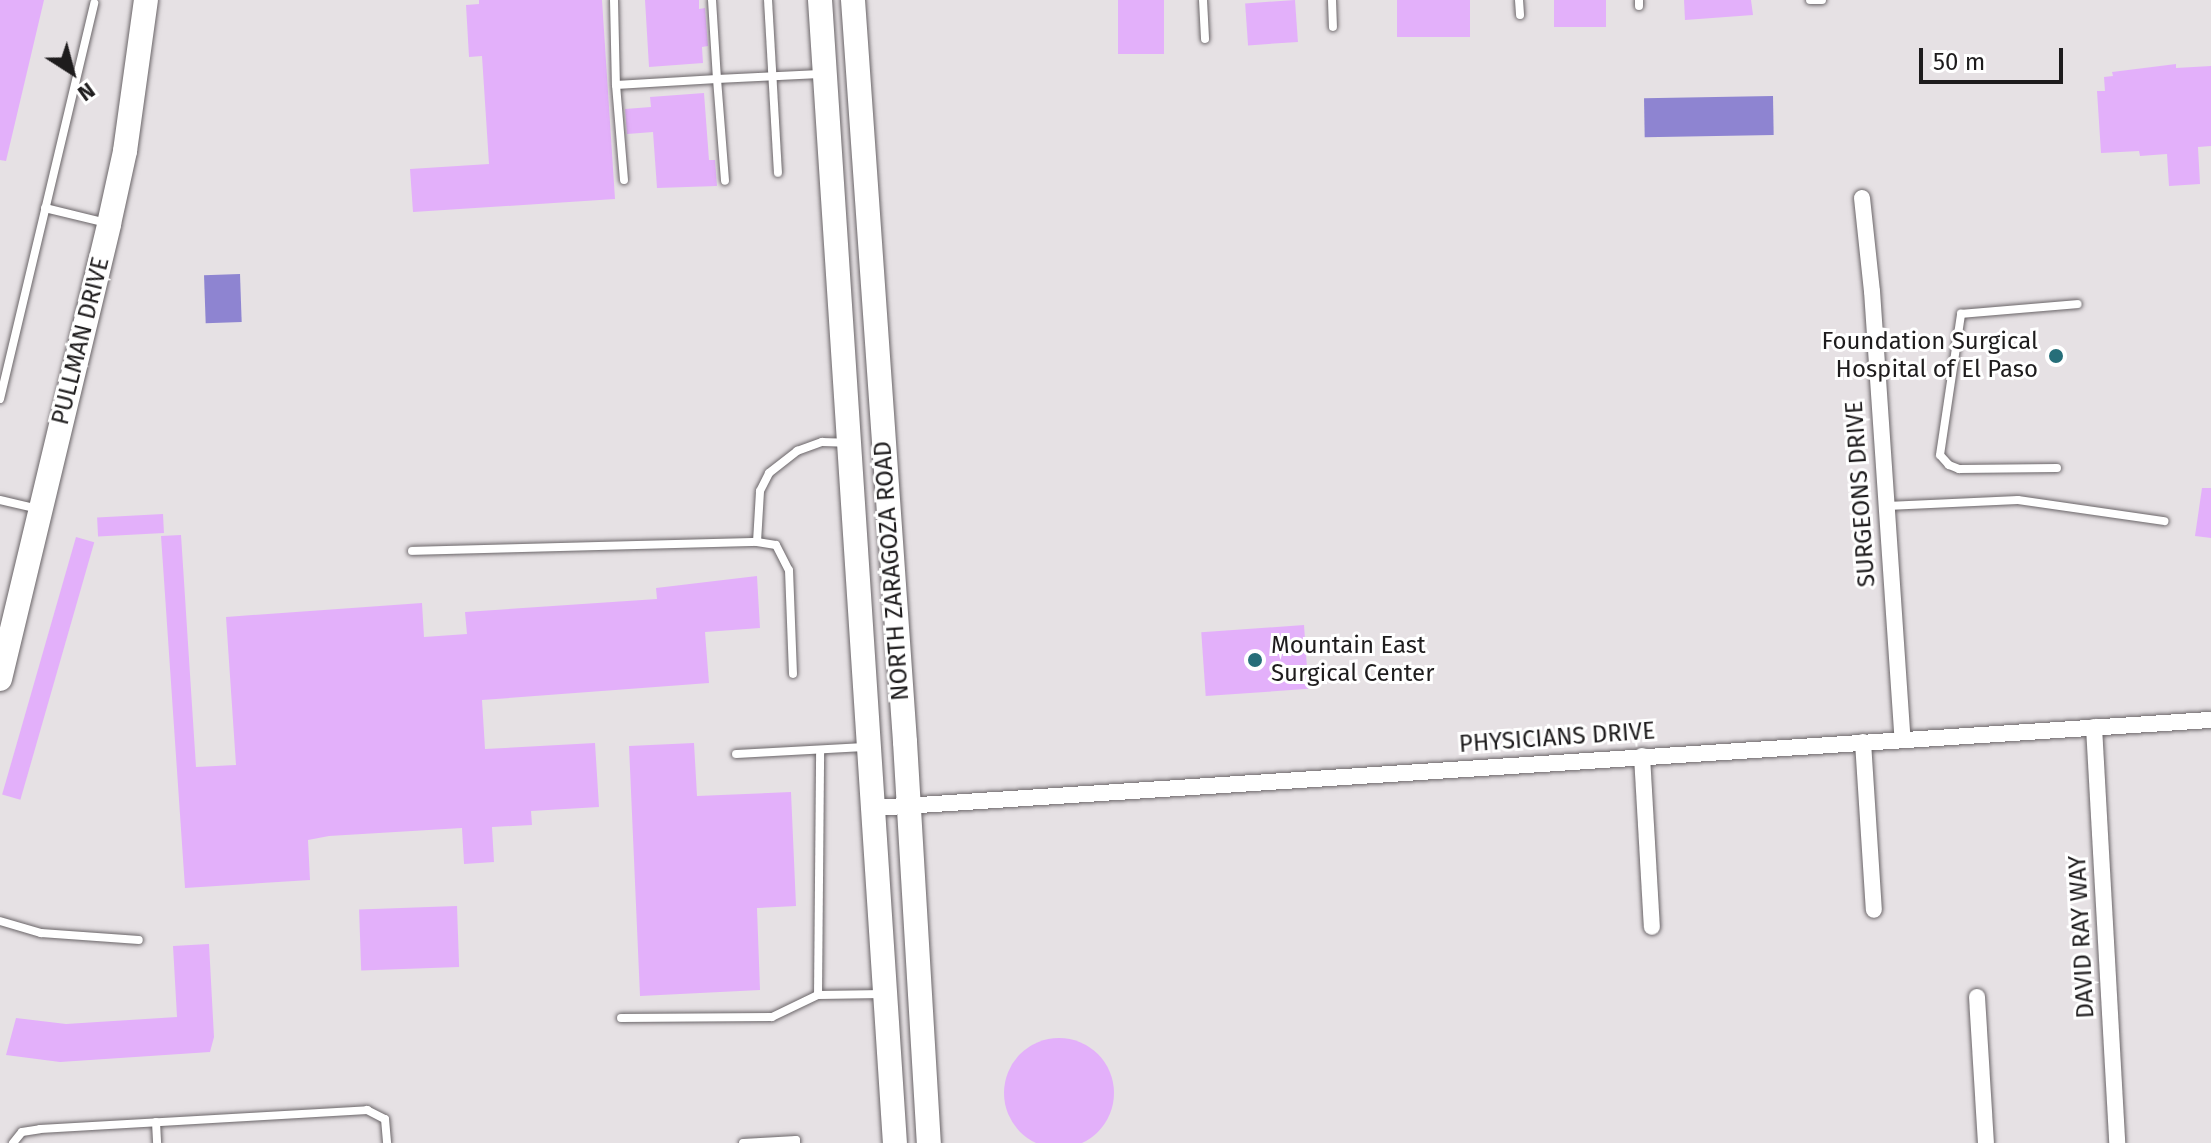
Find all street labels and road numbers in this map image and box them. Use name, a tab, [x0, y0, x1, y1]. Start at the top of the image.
street label: PULLMAN DRIVE	[46, 254, 116, 428]
street label: SURGEONS DRIVE	[1840, 400, 1882, 588]
street label: NORTH ZARAGOZA ROAD	[869, 440, 915, 702]
street label: PHYSICIANS DRIVE	[1458, 717, 1656, 759]
street label: DAVID RAY WAY	[2063, 855, 2101, 1019]

